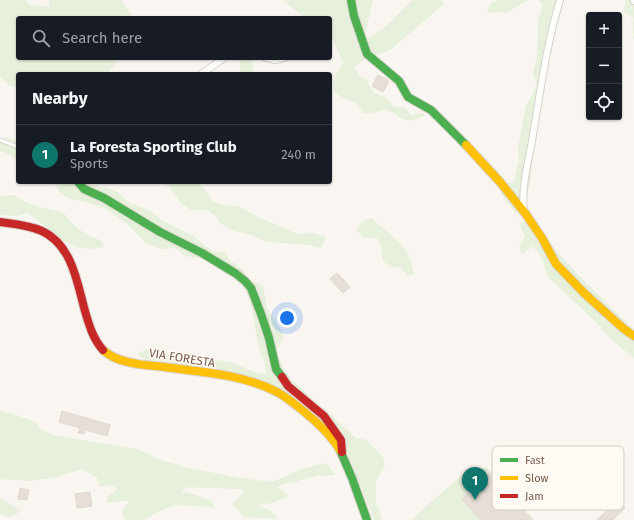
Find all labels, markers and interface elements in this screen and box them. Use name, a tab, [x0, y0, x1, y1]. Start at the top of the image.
map controls	[586, 12, 622, 120]
button: +	[586, 12, 622, 48]
search box	[16, 16, 332, 60]
icon: search	[30, 27, 52, 49]
text: Search here	[62, 29, 142, 47]
button: −	[586, 48, 622, 84]
button: locate	[586, 84, 622, 120]
text: Nearby	[32, 88, 87, 109]
text: La Foresta Sporting Club	[70, 138, 237, 156]
text: 1	[42, 147, 48, 162]
text: 240 m	[281, 147, 316, 162]
text: Sports	[70, 156, 108, 171]
your location	[277, 308, 297, 328]
street label: VIA FORESTA	[148, 346, 216, 370]
legend	[492, 446, 624, 510]
text: Fast	[525, 454, 545, 467]
pin: 1	[462, 467, 488, 500]
text: Slow	[525, 472, 549, 485]
text: Jam	[525, 490, 544, 503]

